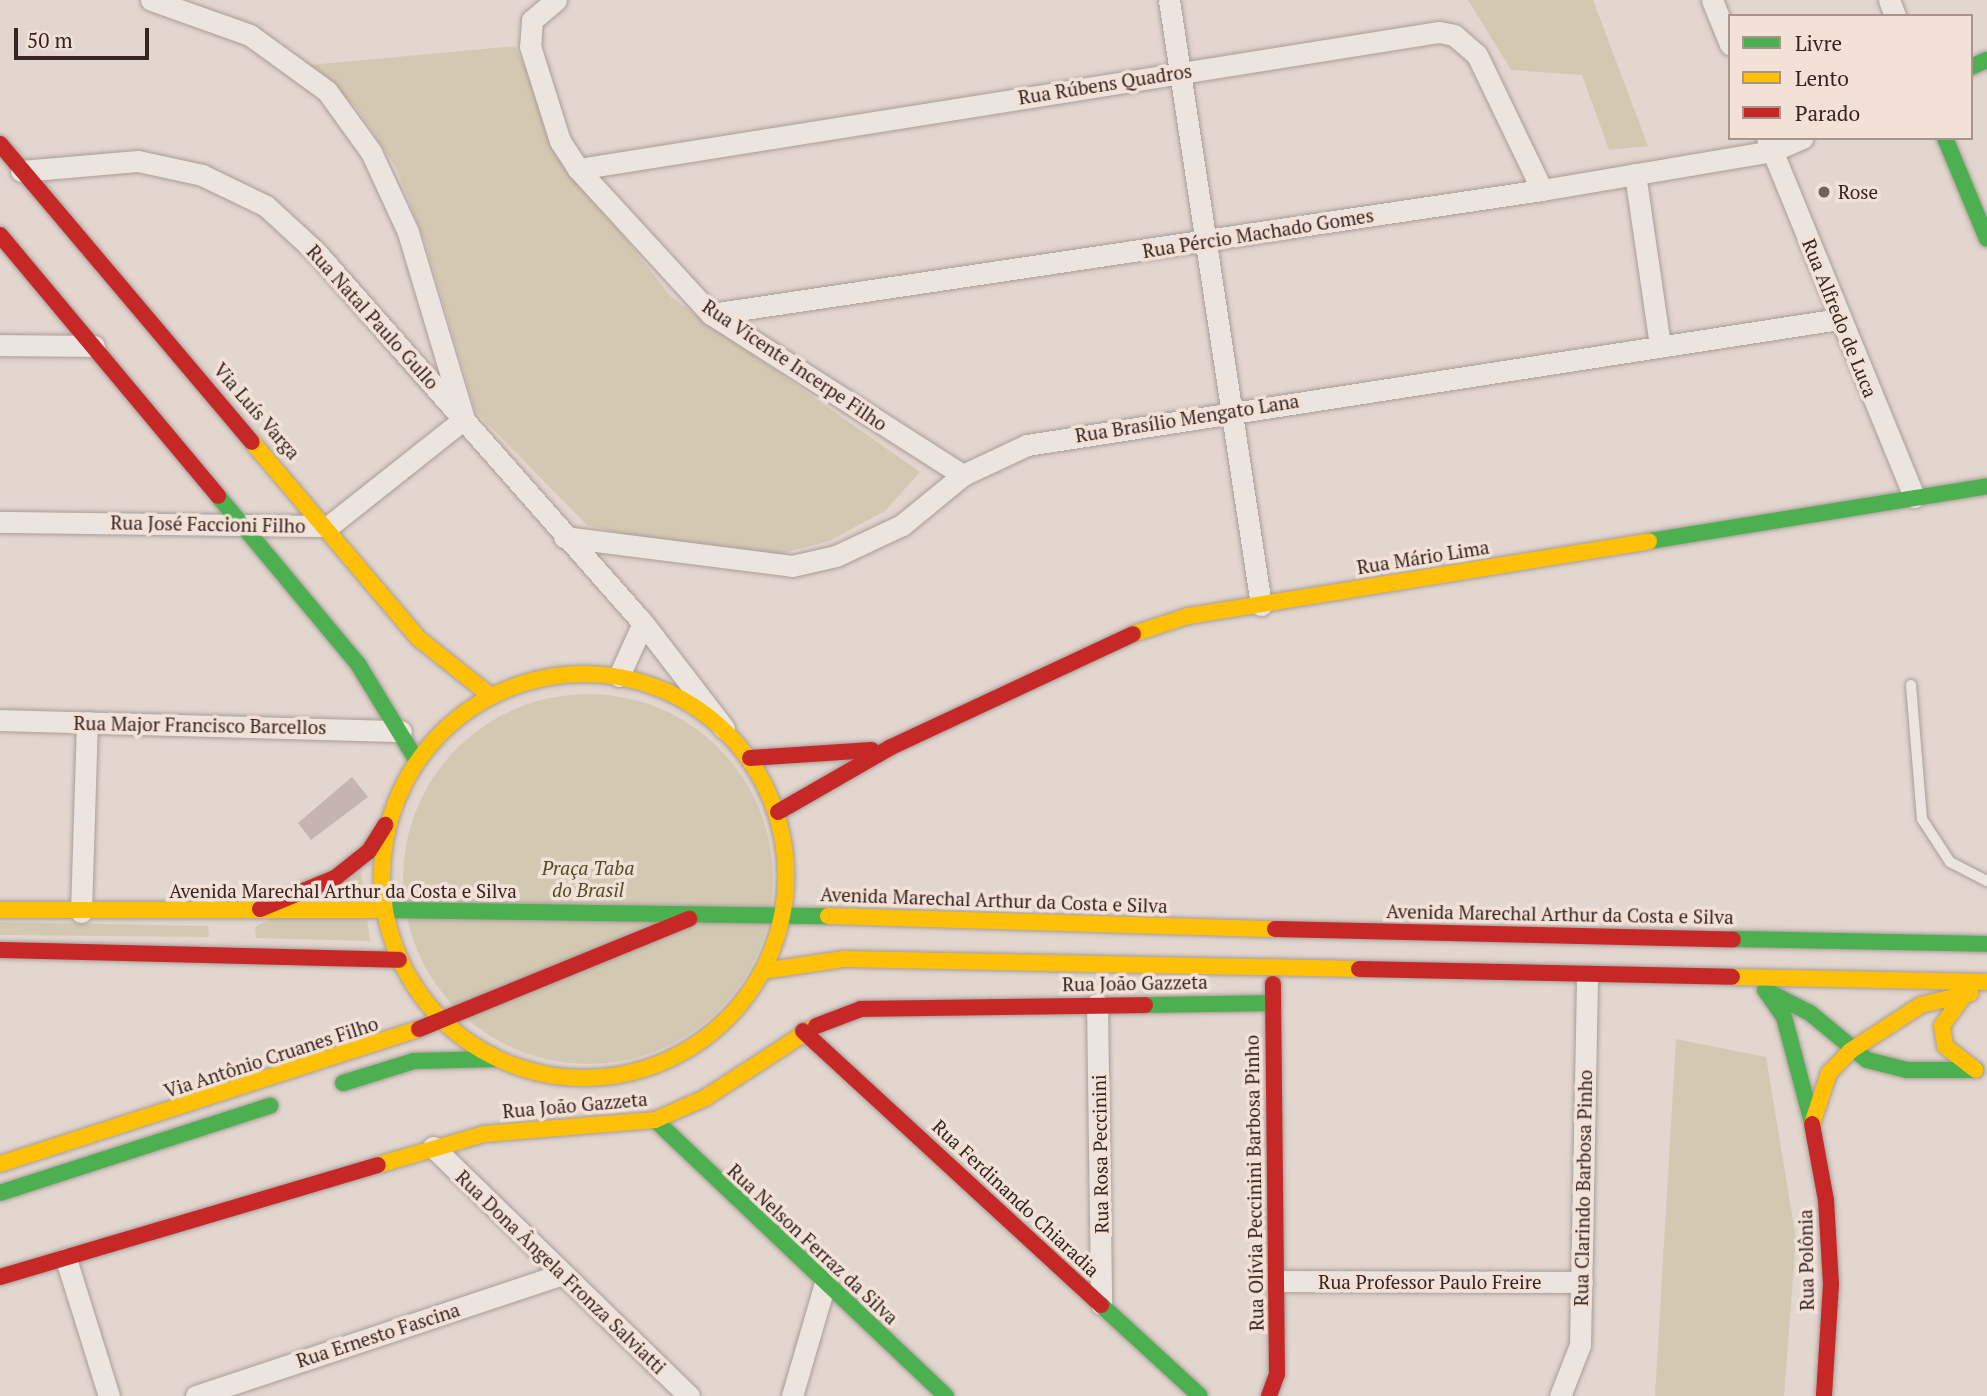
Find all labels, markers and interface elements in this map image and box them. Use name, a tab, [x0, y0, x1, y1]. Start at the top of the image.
scale bar	[18, 14, 152, 58]
legend	[1728, 14, 1973, 140]
text: 50 m	[27, 26, 73, 54]
text: Livre	[1795, 29, 1842, 57]
street label: Rua Rúbens Quadros	[1017, 59, 1193, 109]
text: Lento	[1795, 64, 1849, 92]
text: Parado	[1795, 99, 1860, 127]
place label: Rose	[1838, 181, 1878, 203]
marker: Rose	[1816, 184, 1832, 200]
street label: Rua Pércio Machado Gomes	[1141, 203, 1375, 263]
street label: Rua Alfredo de Luca	[1798, 235, 1882, 401]
street label: Rua Natal Paulo Gullo	[302, 240, 444, 394]
street label: Rua Vicente Incerpe Filho	[698, 295, 892, 435]
street label: Via Luís Varga	[209, 358, 305, 464]
street label: Rua Brasílio Mengato Lana	[1073, 389, 1301, 447]
street label: Rua José Faccioni Filho	[110, 511, 306, 537]
street label: Rua Mário Lima	[1355, 535, 1491, 579]
street label: Rua Major Francisco Barcellos	[73, 711, 327, 739]
park label: Praça Taba do Brasil	[542, 857, 634, 901]
street label: Avenida Marechal Arthur da Costa e Silva	[169, 880, 517, 902]
street label: Avenida Marechal Arthur da Costa e Silva	[820, 883, 1168, 917]
street label: Avenida Marechal Arthur da Costa e Silva	[1386, 900, 1734, 928]
street label: Rua João Gazzeta	[1062, 970, 1208, 996]
street label: Via Antônio Cruanes Filho	[161, 1012, 381, 1102]
street label: Rua Olívia Peccinini Barbosa Pinho	[1240, 1035, 1268, 1331]
street label: Rua Clarindo Barbosa Pinho	[1570, 1070, 1596, 1306]
street label: Rua Rosa Peccinini	[1087, 1074, 1113, 1234]
street label: Rua João Gazzeta	[501, 1087, 649, 1123]
street label: Rua Ferdinando Chiaradia	[928, 1115, 1104, 1281]
street label: Rua Nelson Ferraz da Silva	[723, 1159, 903, 1329]
street label: Rua Dona Ângela Fronza Salviatti	[451, 1165, 671, 1379]
street label: Rua Polônia	[1794, 1209, 1818, 1311]
street label: Rua Professor Paulo Freire	[1318, 1271, 1542, 1293]
street label: Rua Ernesto Fascina	[293, 1298, 463, 1372]

